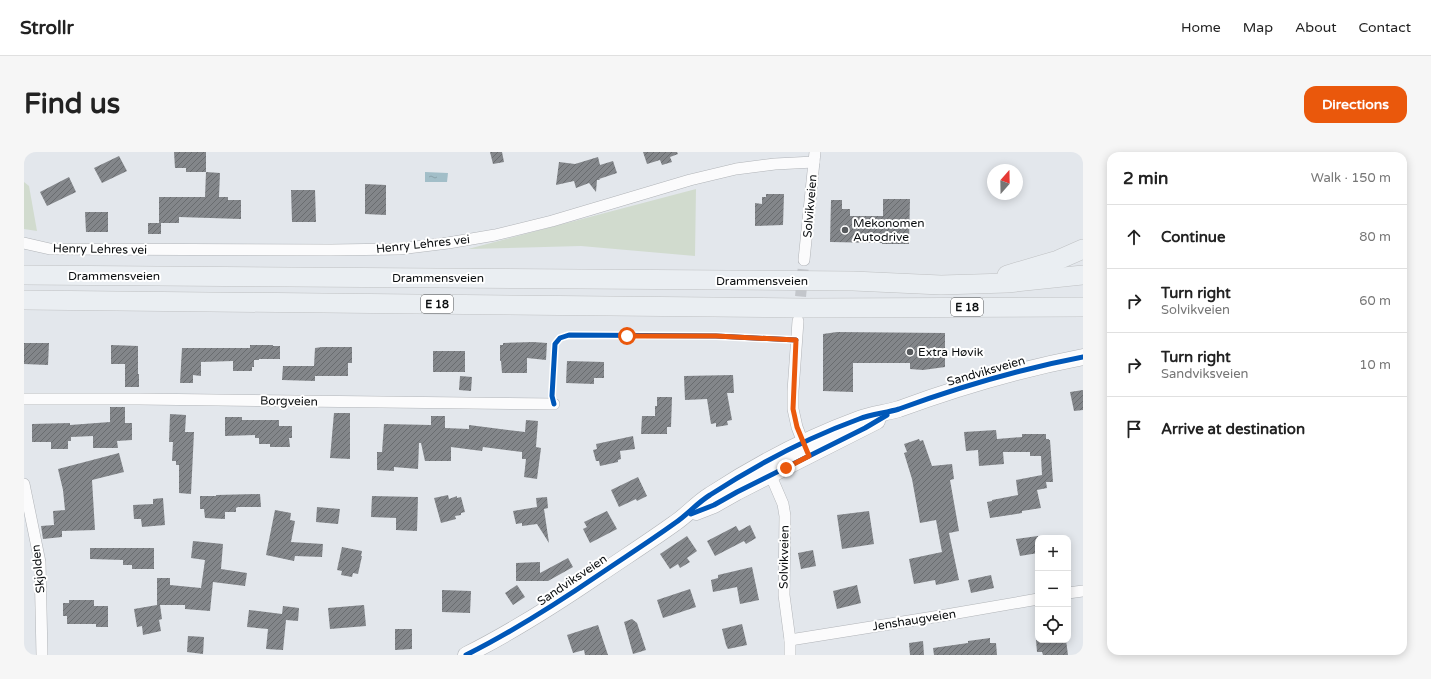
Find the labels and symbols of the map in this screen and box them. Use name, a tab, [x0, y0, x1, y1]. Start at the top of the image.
north arrow	[987, 164, 1023, 200]
street label: Solvikveien	[800, 174, 820, 238]
place label: Mekonomen Autodrive	[853, 216, 925, 244]
marker: Mekonomen Autodrive	[840, 225, 850, 235]
street label: Henry Lehres vei	[375, 232, 471, 256]
street label: Henry Lehres vei	[53, 241, 147, 257]
street label: Drammensveien	[68, 269, 160, 283]
street label: Drammensveien	[392, 271, 484, 285]
street label: Drammensveien	[716, 274, 808, 288]
road number: E 18	[421, 295, 453, 313]
road number: E 18	[951, 298, 983, 316]
route start	[618, 327, 636, 345]
place label: Extra Høvik	[918, 345, 984, 359]
marker: Extra Høvik	[905, 347, 915, 357]
street label: Sandviksveien	[945, 353, 1027, 389]
street label: Borgveien	[260, 393, 318, 409]
route end	[777, 459, 795, 477]
street label: Solvikveien	[776, 525, 792, 589]
street label: Skjolden	[28, 544, 48, 594]
street label: Sandviksveien	[535, 552, 609, 608]
street label: Jenshaugveien	[871, 606, 957, 634]

